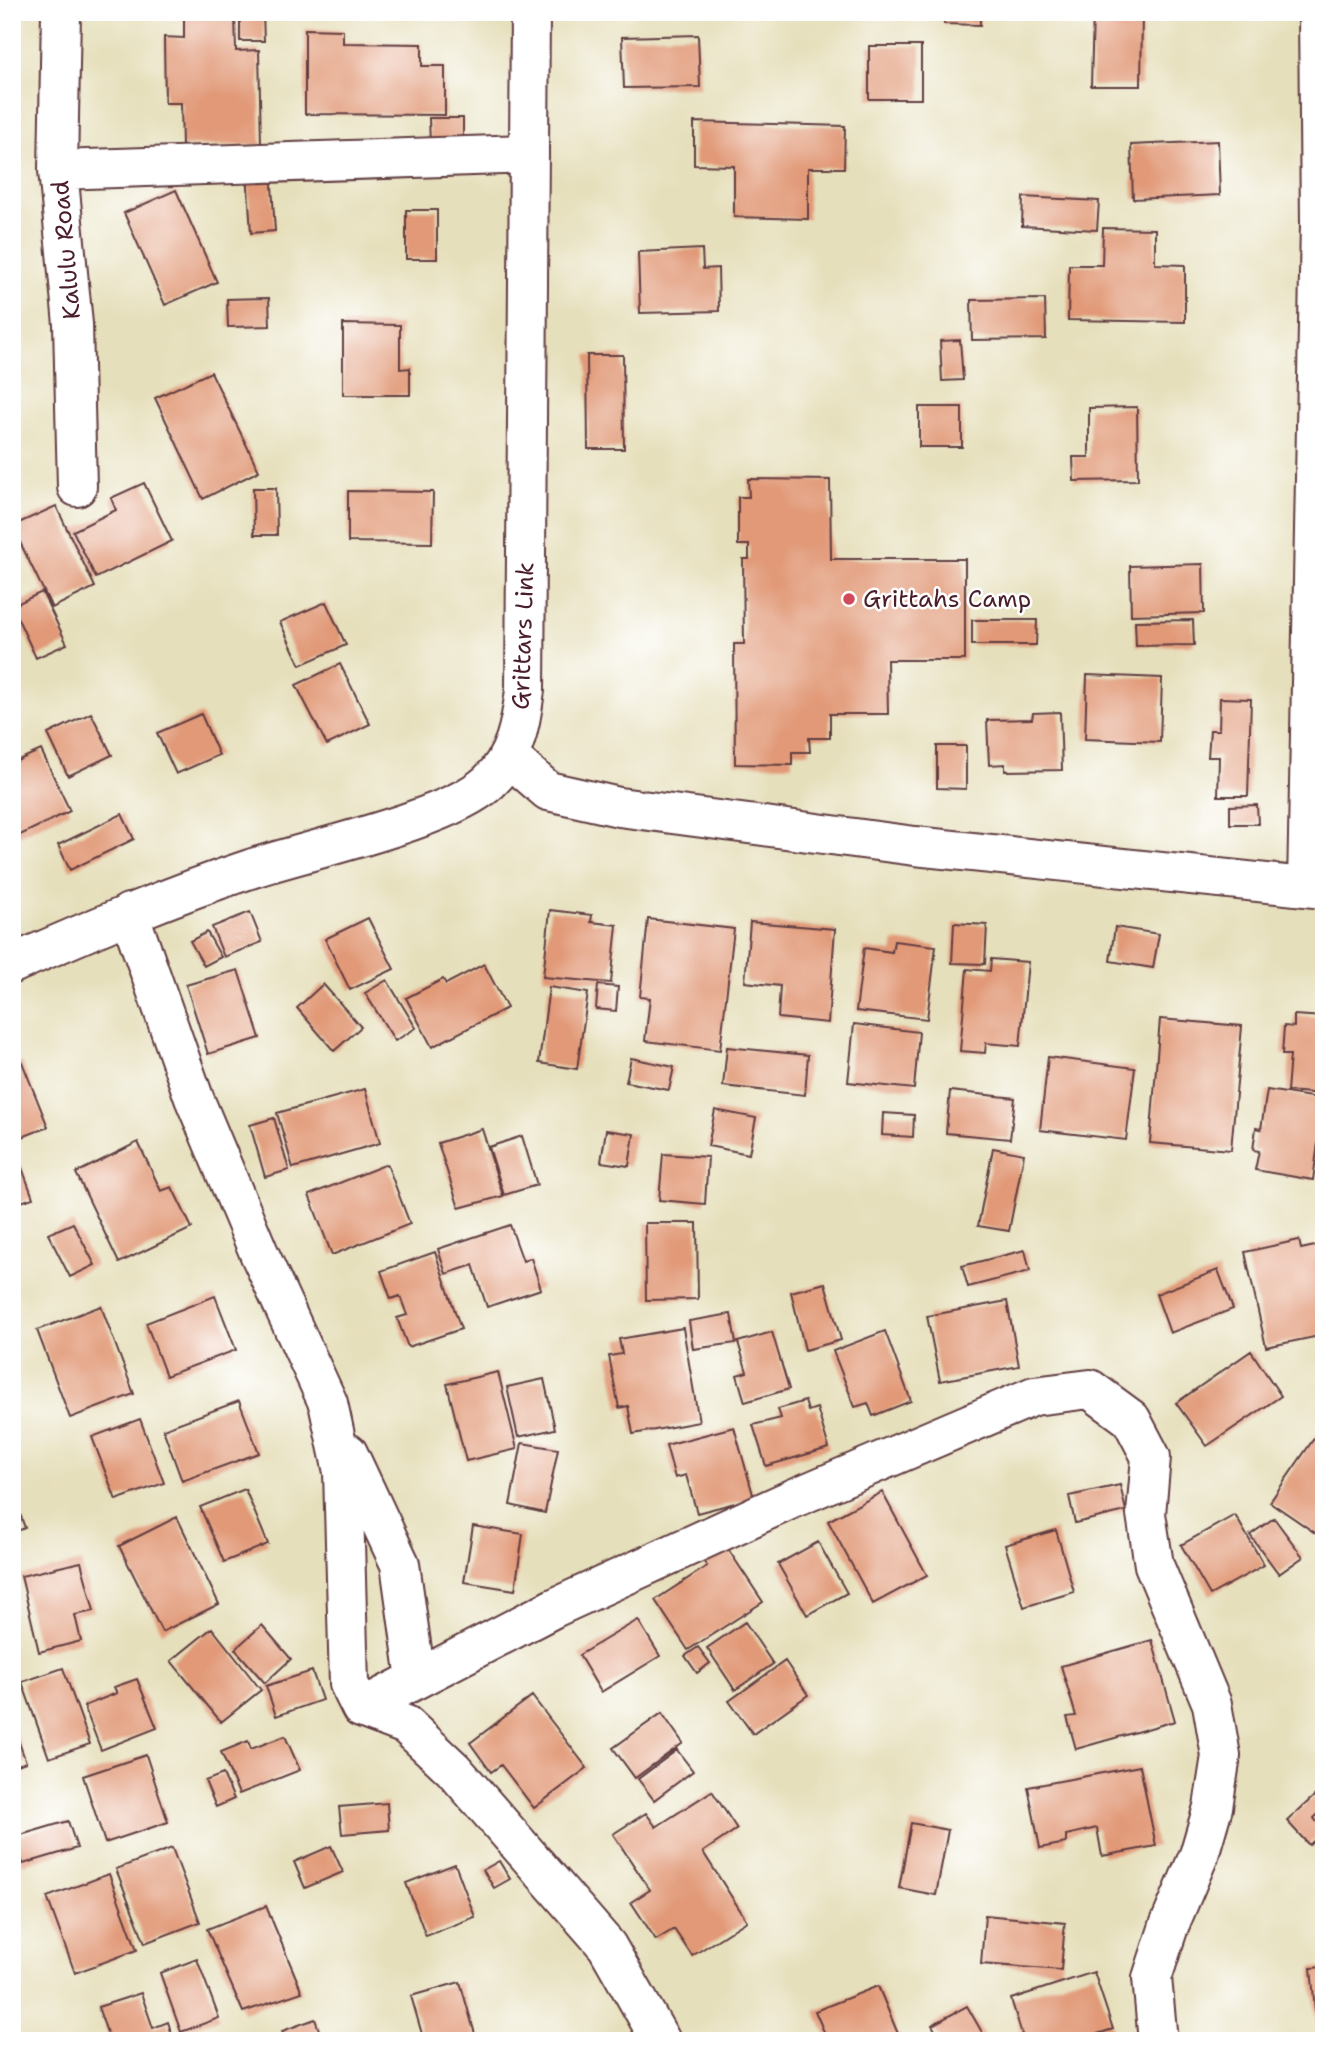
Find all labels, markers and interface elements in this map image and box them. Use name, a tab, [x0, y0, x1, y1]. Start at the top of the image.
street label: Kalulu Road	[44, 179, 88, 321]
street label: Grittars Link	[504, 562, 542, 710]
place label: Grittahs Camp	[863, 583, 1031, 615]
marker: Grittahs Camp	[841, 591, 857, 607]

